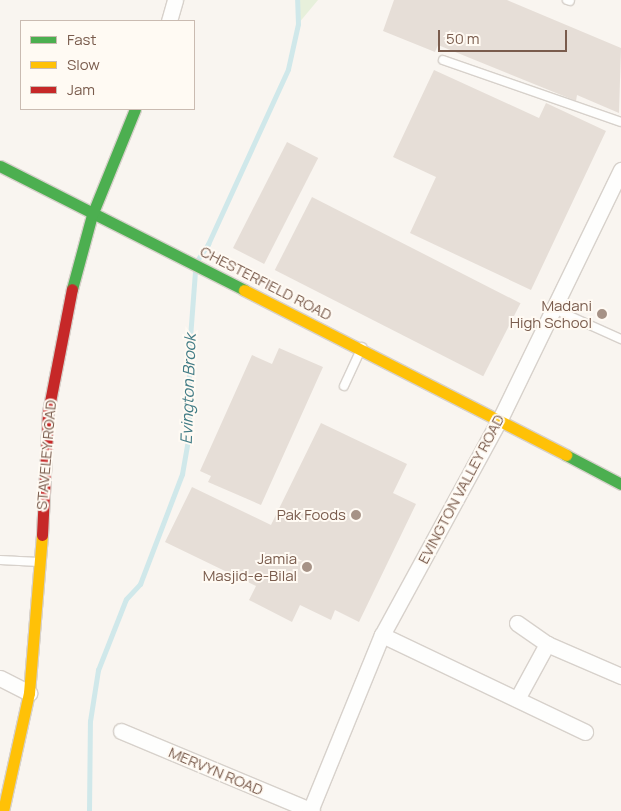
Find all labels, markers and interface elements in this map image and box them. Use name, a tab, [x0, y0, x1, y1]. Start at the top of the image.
legend	[20, 20, 195, 110]
scale bar	[441, 20, 570, 52]
text: 50 m	[446, 28, 480, 49]
text: Fast	[67, 29, 96, 50]
text: Slow	[67, 54, 100, 75]
text: Jam	[67, 79, 95, 100]
street label: CHESTERFIELD ROAD	[197, 242, 335, 324]
place label: Madani High School	[510, 296, 592, 331]
marker: Madani High School	[596, 308, 608, 320]
water label: Evington Brook	[176, 333, 200, 445]
street label: STAVELEY ROAD	[32, 399, 60, 511]
street label: EVINGTON VALLEY ROAD	[414, 411, 508, 567]
place label: Pak Foods	[277, 506, 346, 524]
marker: Pak Foods	[350, 509, 362, 521]
place label: Jamia Masjid-e-Bilal	[203, 549, 297, 584]
marker: Jamia Masjid-e-Bilal	[301, 561, 313, 573]
street label: MERVYN ROAD	[166, 743, 266, 799]

